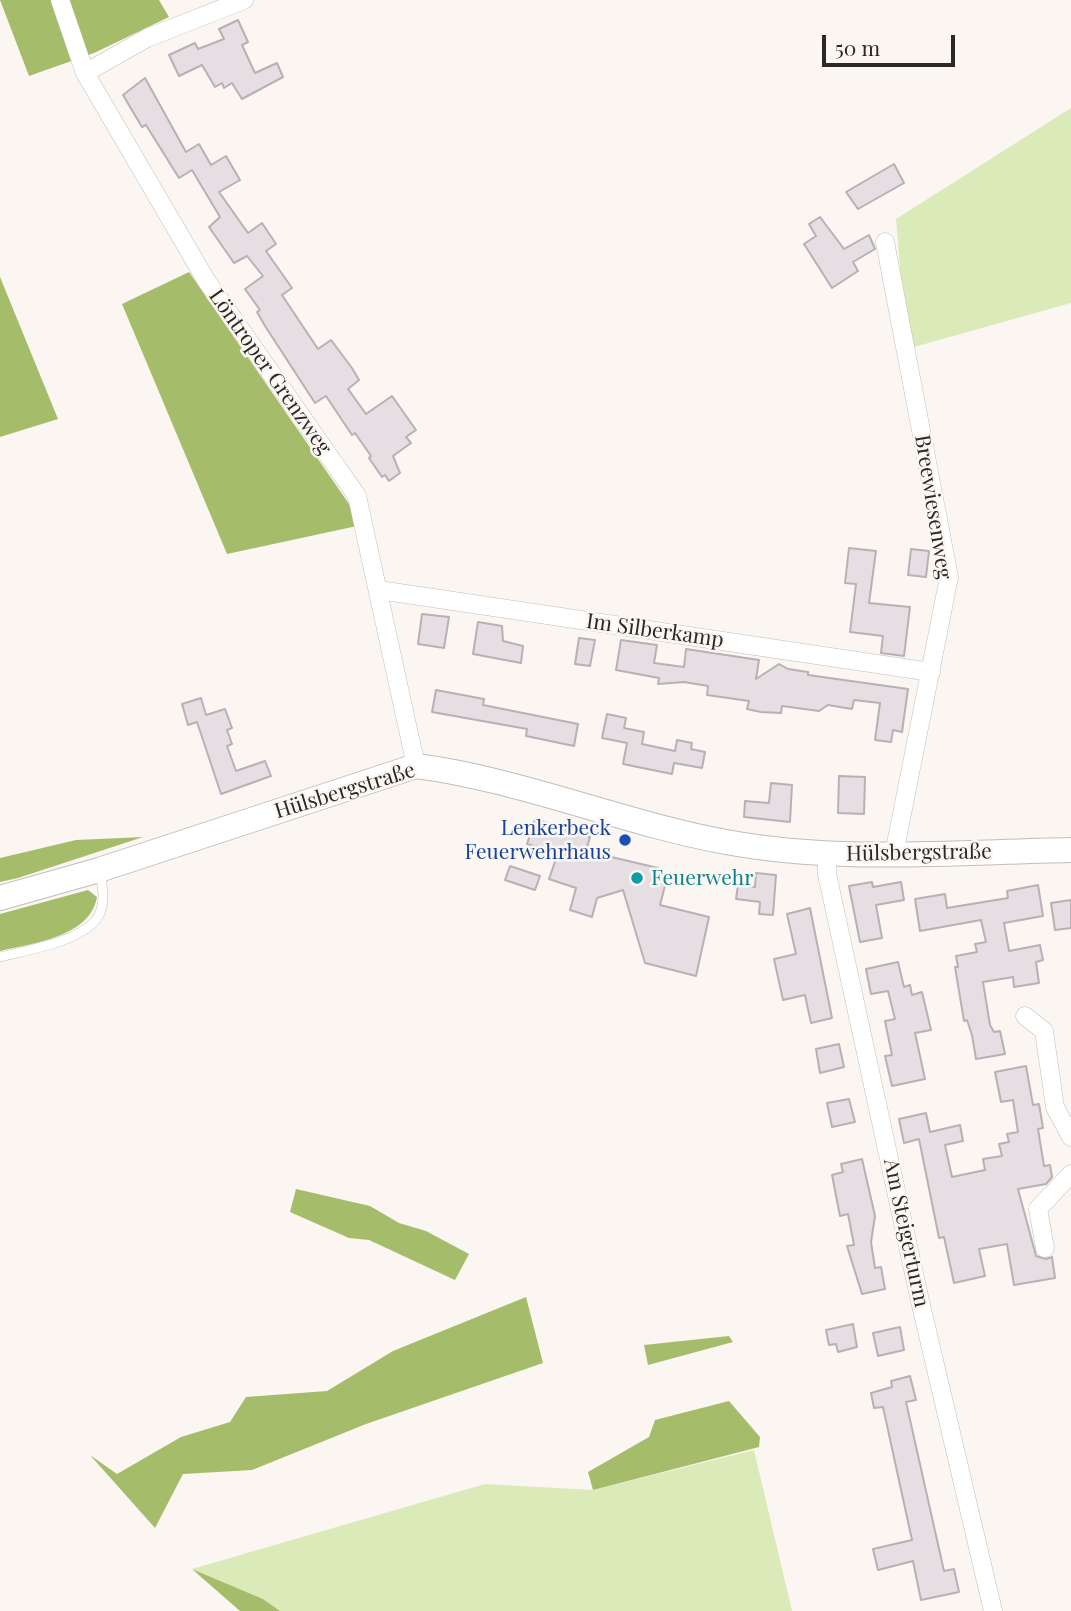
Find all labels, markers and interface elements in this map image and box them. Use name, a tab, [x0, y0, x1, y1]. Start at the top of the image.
scale bar	[826, 21, 959, 65]
text: 50 m	[835, 33, 880, 61]
street label: Löntroper Grenzweg	[203, 284, 337, 460]
street label: Breewiesenweg	[909, 433, 957, 581]
street label: Im Silberkamp	[585, 609, 725, 653]
street label: Hülsbergstraße	[272, 758, 418, 824]
place label: Lenkerbeck Feuerwehrhaus	[464, 815, 611, 865]
marker: Lenkerbeck Feuerwehrhaus	[617, 832, 633, 848]
street label: Hülsbergstraße	[846, 839, 992, 867]
place label: Feuerwehr	[651, 865, 754, 891]
marker: Feuerwehr	[629, 870, 645, 886]
street label: Am Steigerturm	[878, 1156, 934, 1310]

